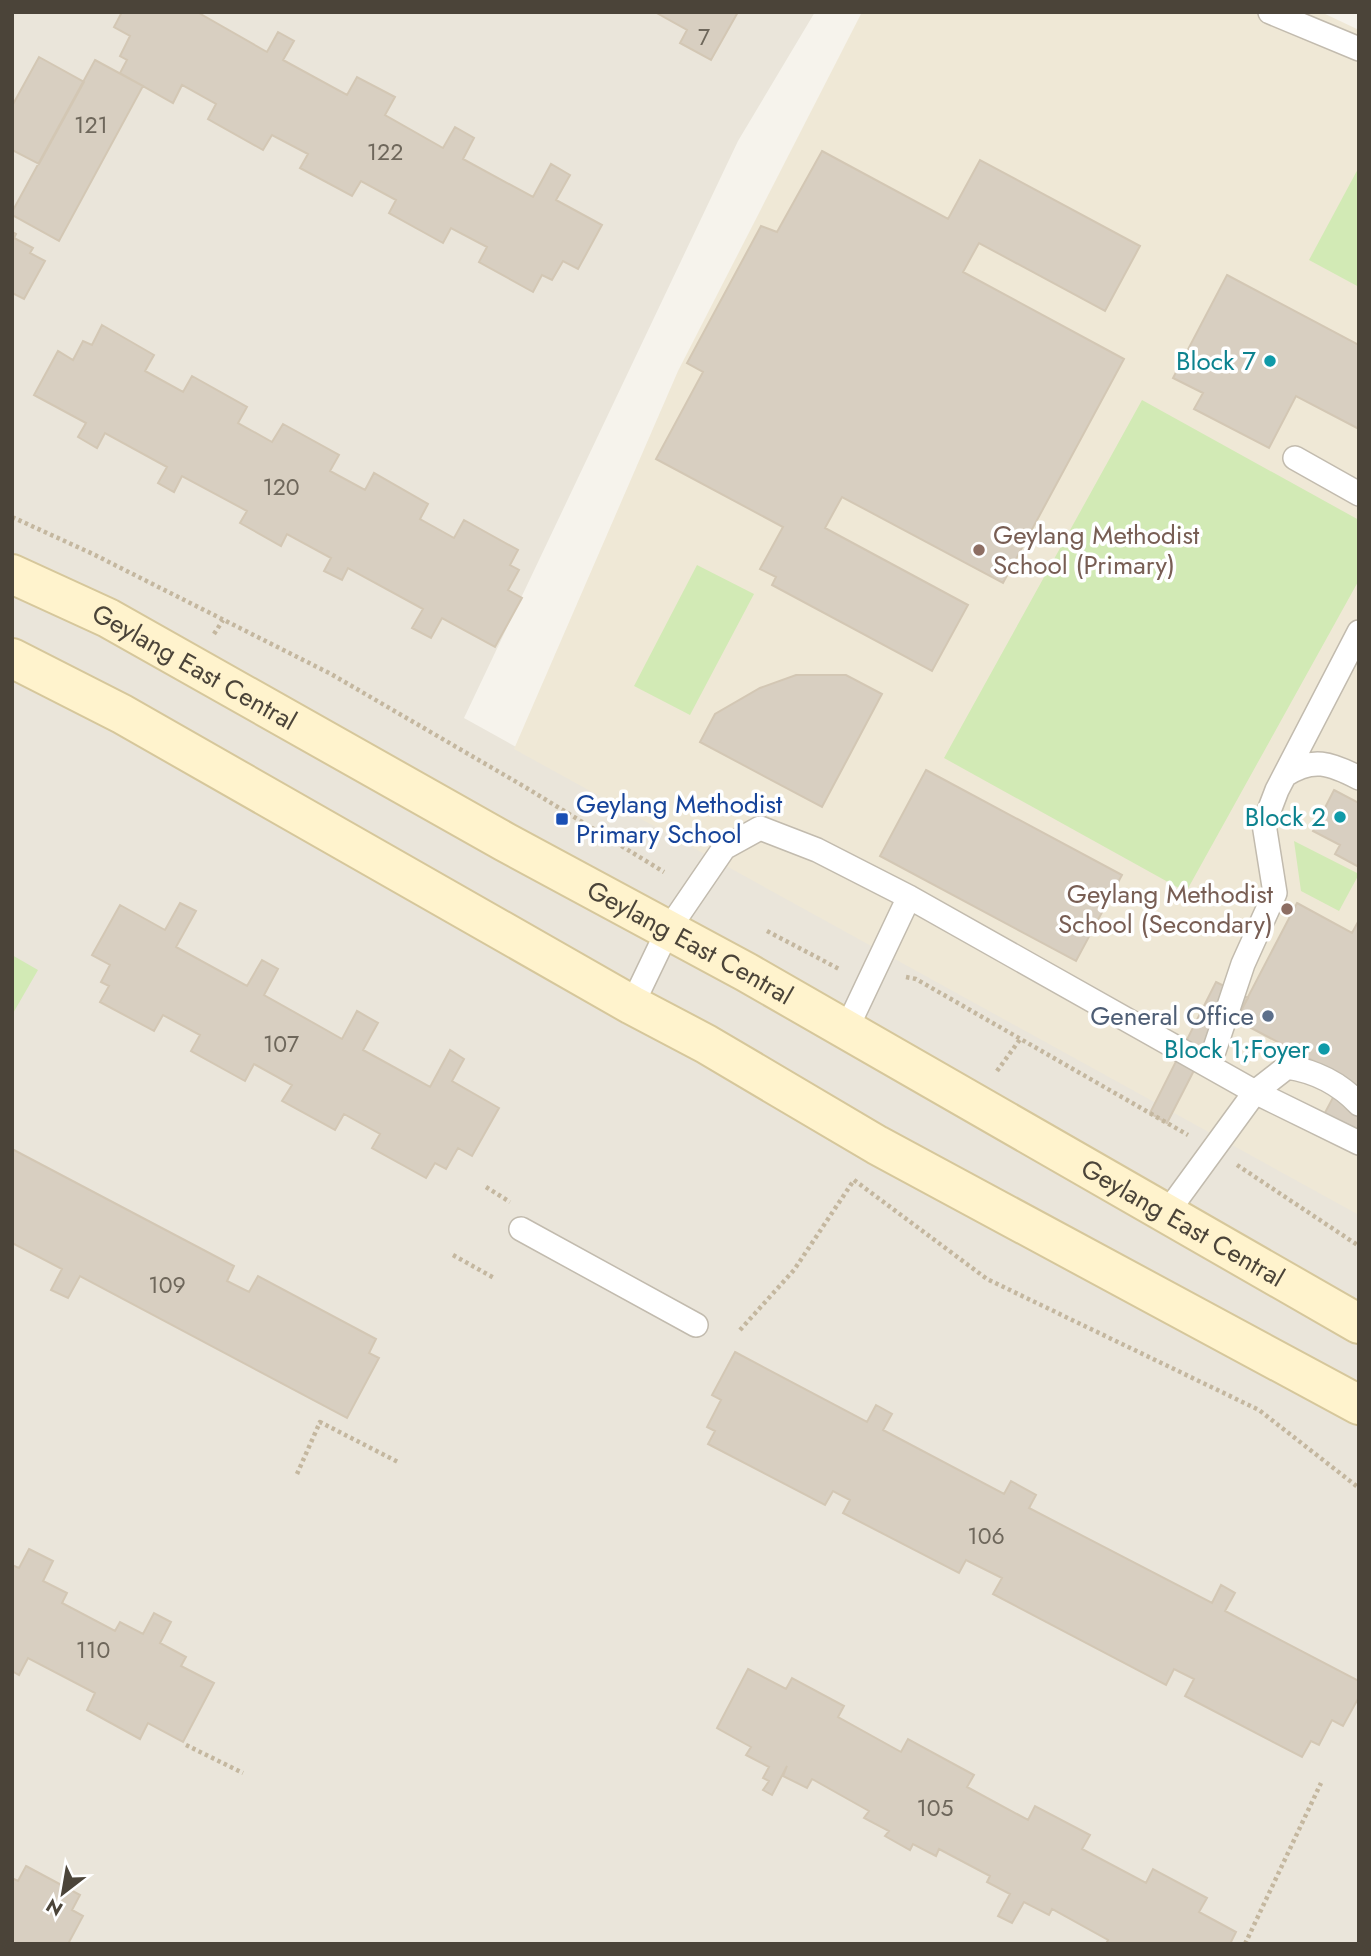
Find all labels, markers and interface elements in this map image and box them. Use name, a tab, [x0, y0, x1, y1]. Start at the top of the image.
house number: 7	[698, 20, 710, 54]
house number: 121	[74, 108, 108, 142]
house number: 122	[367, 135, 403, 169]
place label: Block 7	[1176, 342, 1256, 380]
marker: Block 7	[1262, 353, 1278, 369]
house number: 120	[262, 470, 300, 504]
place label: Geylang Methodist School (Primary)	[993, 516, 1200, 584]
marker: Geylang Methodist School (Primary)	[971, 542, 987, 558]
street label: Geylang East Central	[86, 594, 304, 740]
place label: Geylang Methodist Primary School	[576, 785, 783, 853]
place label: Block 2	[1245, 798, 1326, 836]
marker: Block 2	[1332, 809, 1348, 825]
marker: Geylang Methodist Primary School	[554, 811, 570, 827]
street label: Geylang East Central	[580, 871, 800, 1014]
place label: Geylang Methodist School (Secondary)	[1058, 875, 1274, 943]
marker: Geylang Methodist School (Secondary)	[1279, 901, 1295, 917]
place label: General Office	[1090, 997, 1254, 1035]
marker: General Office	[1260, 1008, 1276, 1024]
house number: 107	[263, 1027, 299, 1061]
place label: Block 1;Foyer	[1164, 1030, 1310, 1068]
marker: Block 1;Foyer	[1316, 1041, 1332, 1057]
street label: Geylang East Central	[1074, 1149, 1292, 1296]
house number: 109	[148, 1268, 186, 1302]
house number: 106	[967, 1519, 1005, 1553]
house number: 110	[76, 1633, 110, 1667]
house number: 105	[916, 1791, 954, 1825]
north arrow	[28, 1858, 98, 1928]
text: N	[41, 1892, 68, 1923]

